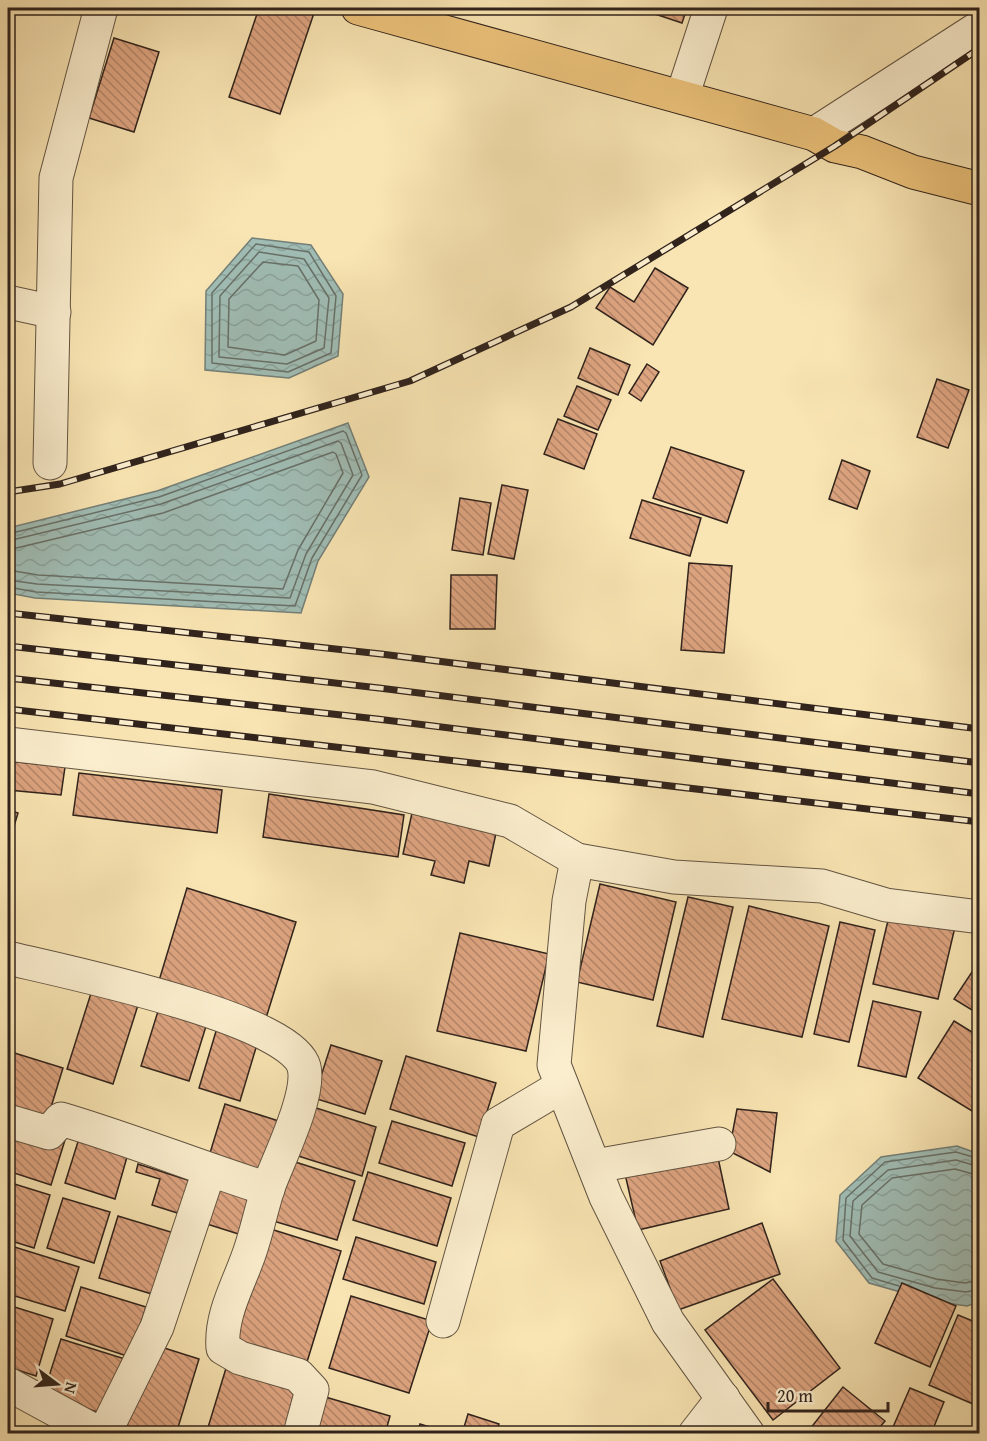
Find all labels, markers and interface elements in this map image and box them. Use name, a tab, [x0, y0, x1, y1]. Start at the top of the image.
north arrow	[27, 1354, 87, 1414]
scale bar	[768, 1375, 888, 1413]
text: N	[58, 1380, 84, 1397]
text: 20 m	[777, 1382, 813, 1409]

